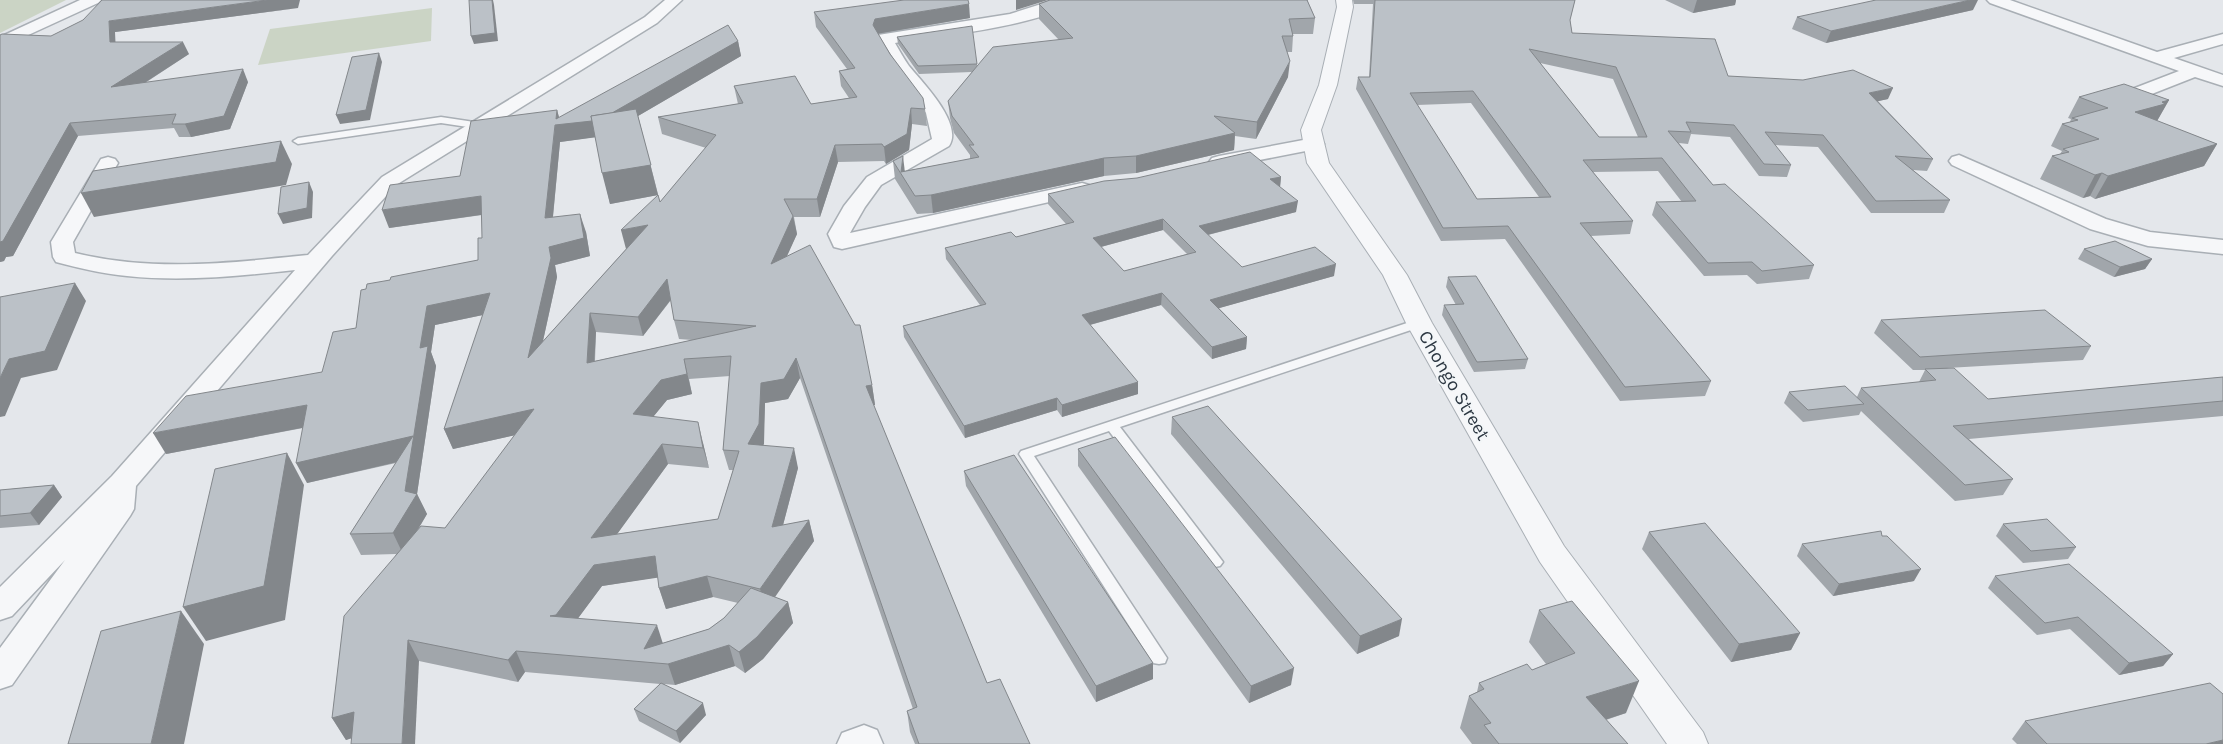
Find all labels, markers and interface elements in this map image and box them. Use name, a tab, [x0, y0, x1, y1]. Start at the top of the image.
street label: Chongo Street	[1414, 327, 1494, 444]

